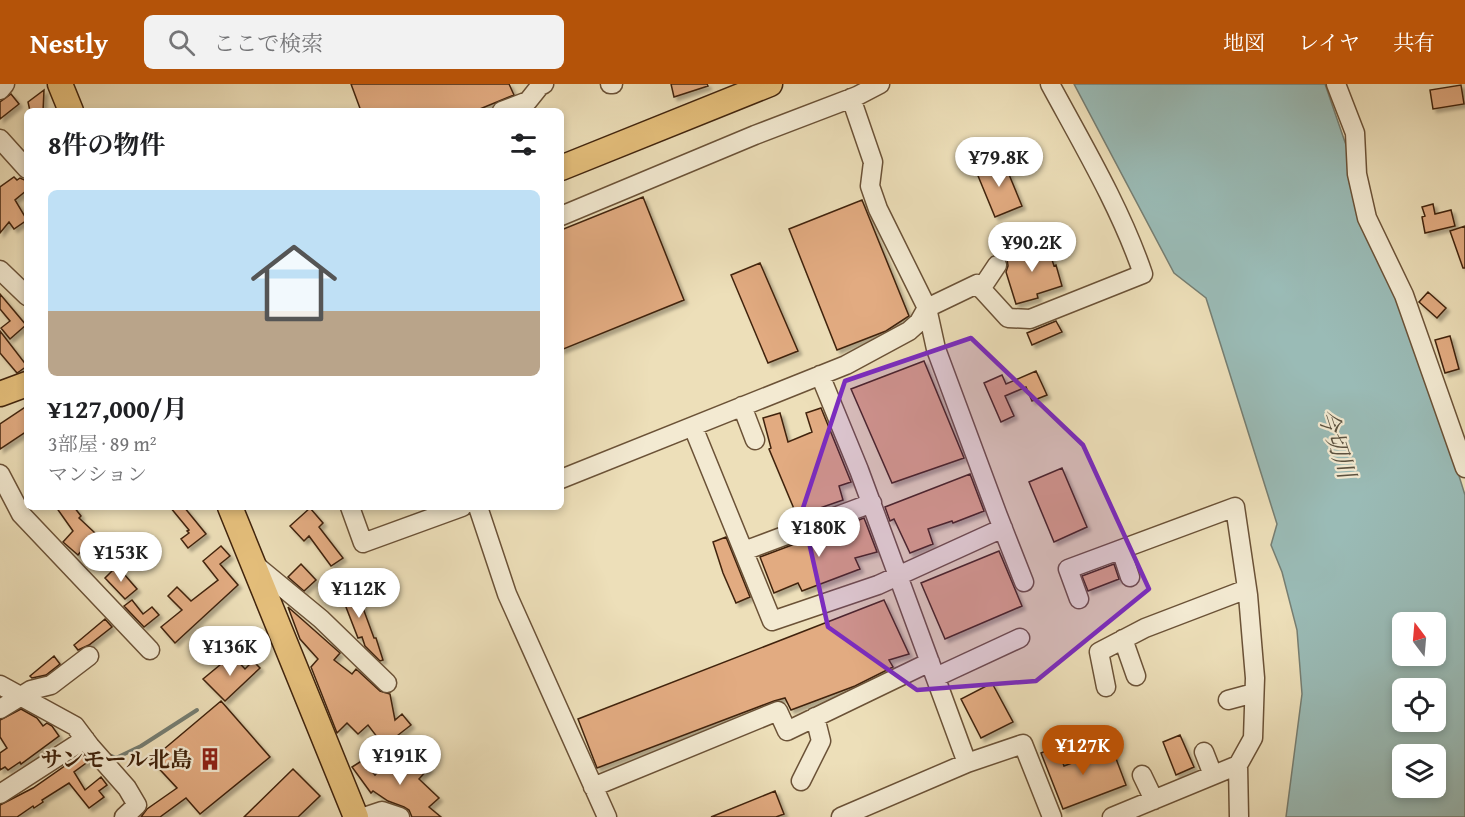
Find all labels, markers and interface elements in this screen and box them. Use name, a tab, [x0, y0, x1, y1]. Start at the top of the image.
search box	[144, 15, 564, 69]
text: Nestly	[30, 22, 108, 63]
icon: search	[165, 26, 198, 59]
text: ここで検索	[213, 27, 323, 59]
text: 地図	[1223, 27, 1265, 58]
text: レイヤ	[1298, 27, 1360, 58]
text: 共有	[1393, 27, 1435, 58]
text: 8件の物件	[48, 125, 165, 164]
icon: filters	[507, 128, 540, 161]
pin: ¥79.8K	[950, 137, 1048, 188]
text: ¥79.8K	[969, 142, 1029, 171]
pin: ¥90.2K	[983, 222, 1081, 273]
text: ¥90.2K	[1002, 227, 1062, 256]
icon: home	[240, 229, 348, 337]
text: ¥127,000/月	[48, 389, 188, 428]
water label: 今切川	[1309, 403, 1366, 485]
text: 3部屋 · 89 m²	[48, 429, 157, 458]
text: マンション	[48, 459, 147, 488]
pin: ¥180K	[777, 507, 861, 558]
text: ¥180K	[792, 512, 846, 541]
pin: ¥153K	[79, 532, 163, 583]
text: ¥153K	[94, 537, 148, 566]
pin: ¥112K	[317, 568, 401, 619]
text: ¥112K	[332, 573, 386, 602]
north arrow	[1392, 612, 1446, 666]
map controls	[1392, 612, 1446, 798]
pin: ¥136K	[188, 626, 272, 677]
text: ¥136K	[203, 631, 257, 660]
button: locate	[1392, 678, 1446, 732]
pin: ¥127K	[1041, 725, 1125, 776]
text: ¥127K	[1056, 730, 1110, 759]
pin: ¥191K	[358, 735, 442, 786]
text: ¥191K	[373, 740, 427, 769]
place label: サンモール北島	[40, 743, 192, 775]
button: layers	[1392, 744, 1446, 798]
building icon: サンモール北島	[197, 746, 223, 772]

